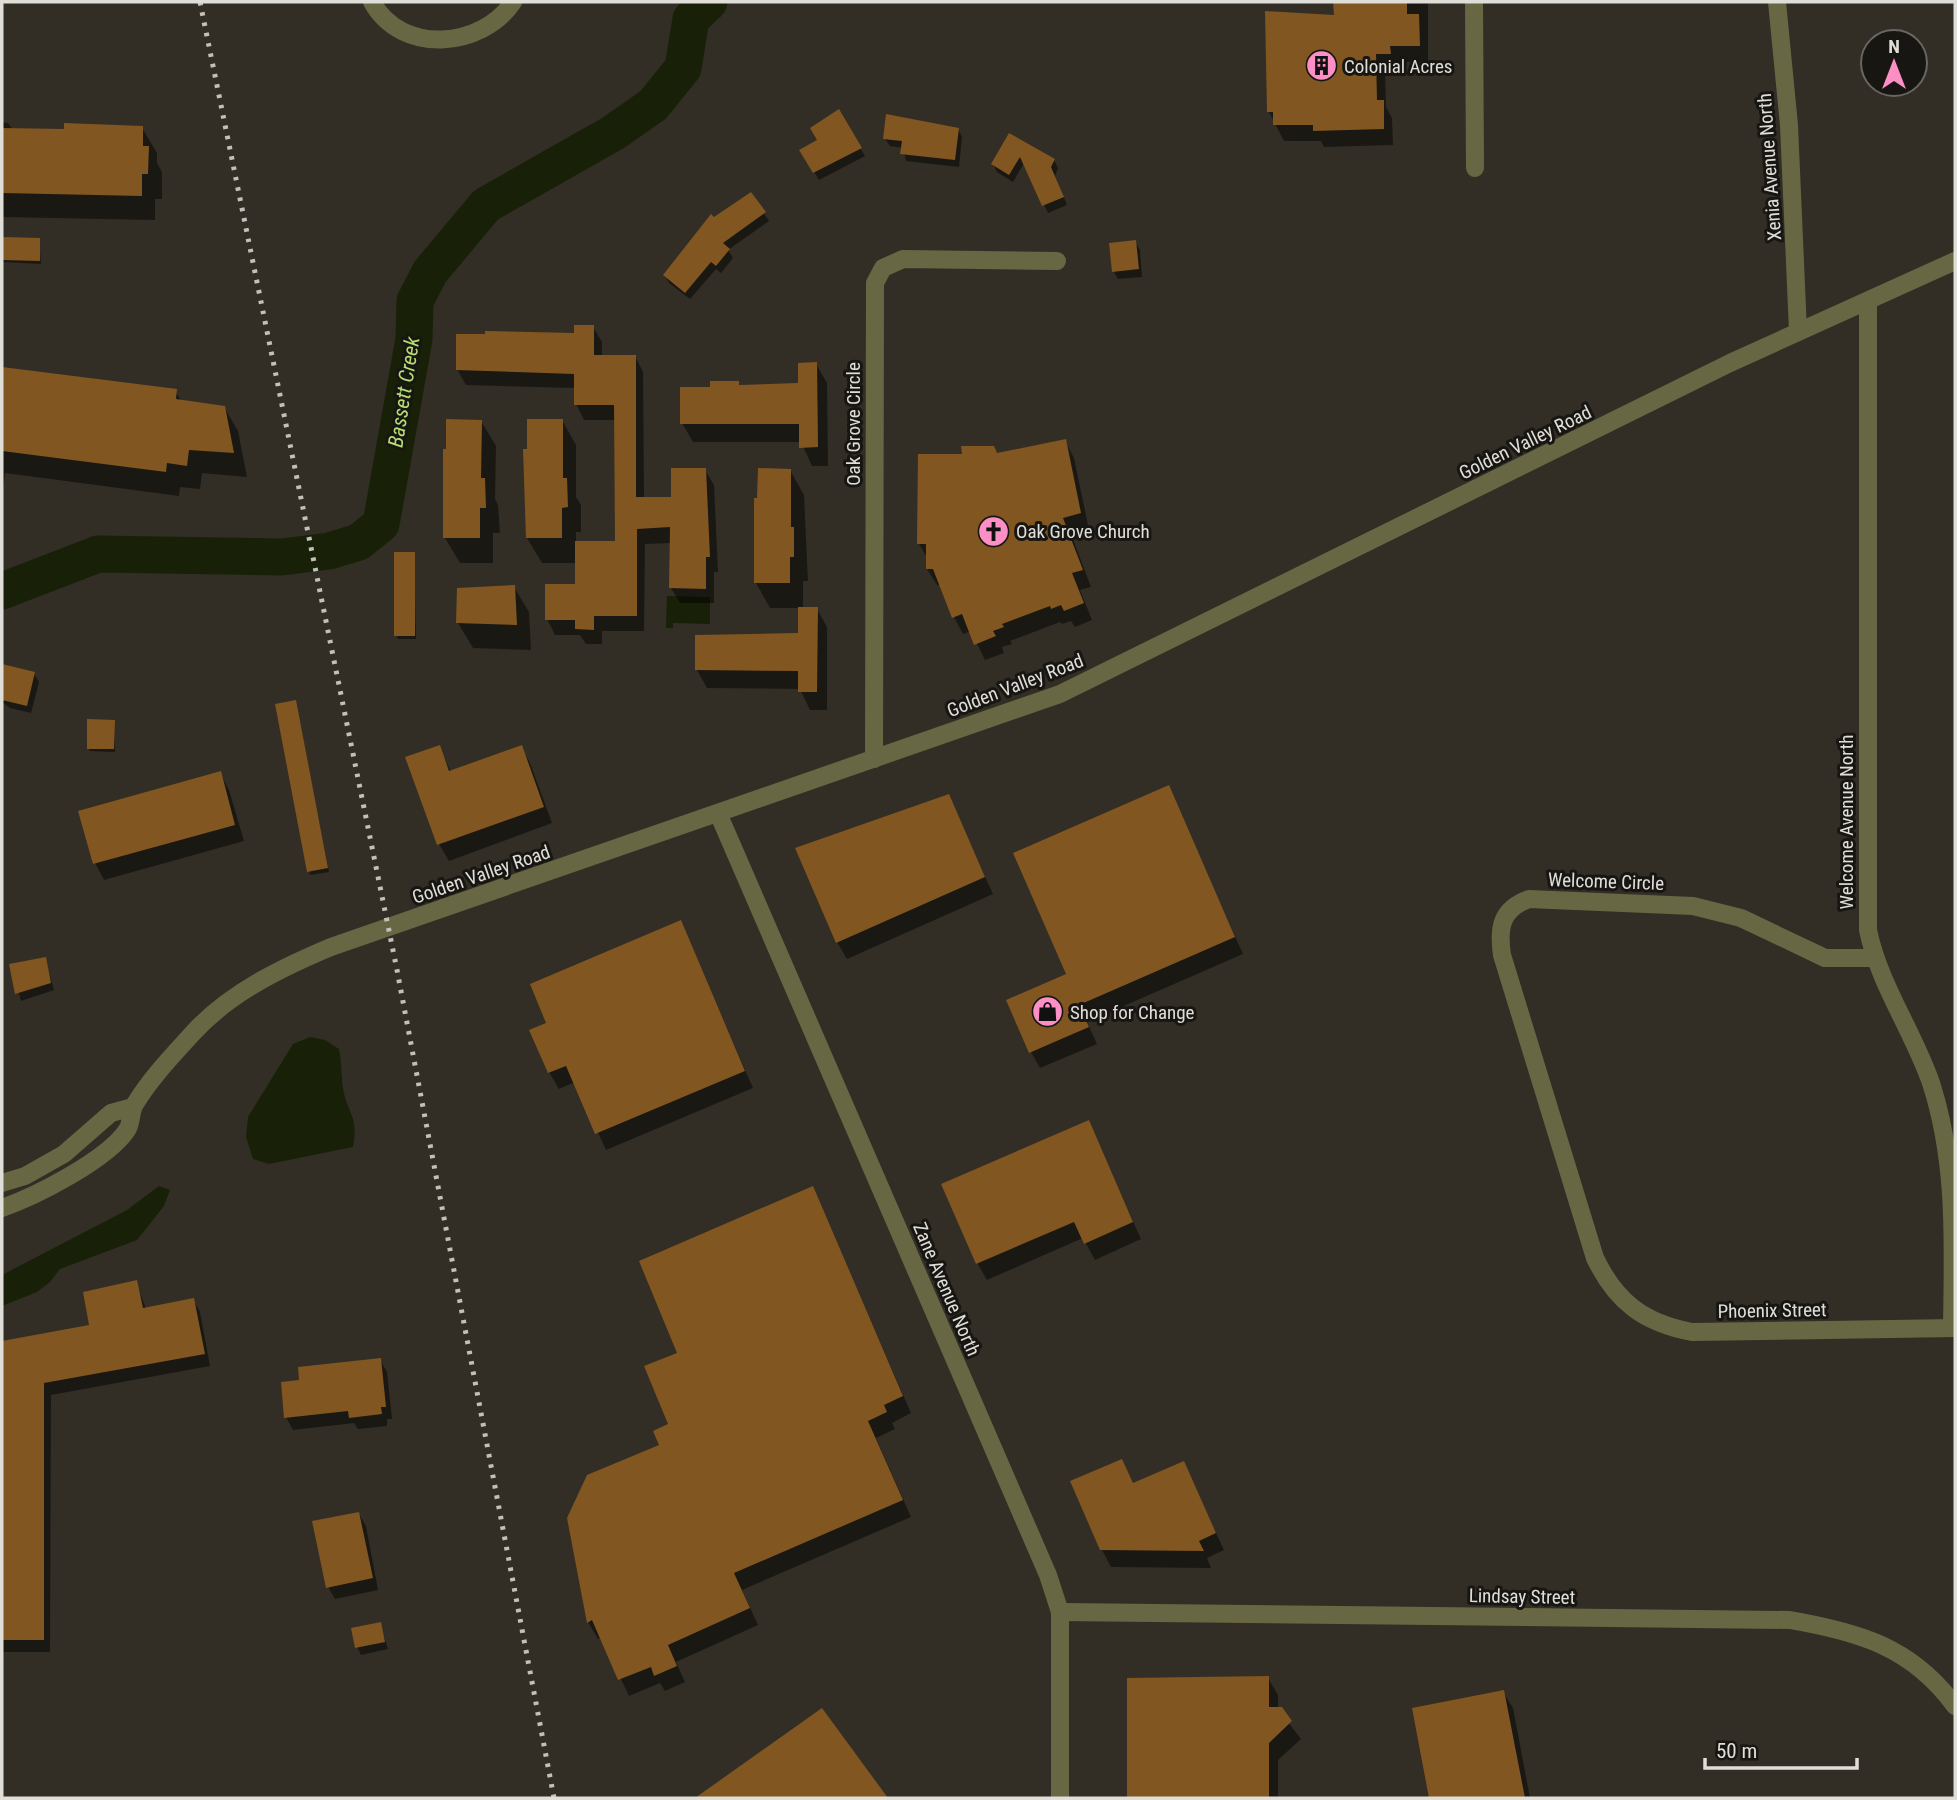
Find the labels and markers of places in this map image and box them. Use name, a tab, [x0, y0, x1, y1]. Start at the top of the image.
building icon: Colonial Acres	[1304, 49, 1338, 83]
place label: Colonial Acres	[1344, 55, 1453, 78]
church icon: Oak Grove Church	[976, 514, 1010, 548]
place label: Oak Grove Church	[1016, 520, 1150, 543]
shop icon: Shop for Change	[1030, 995, 1064, 1029]
place label: Shop for Change	[1070, 1001, 1195, 1024]

